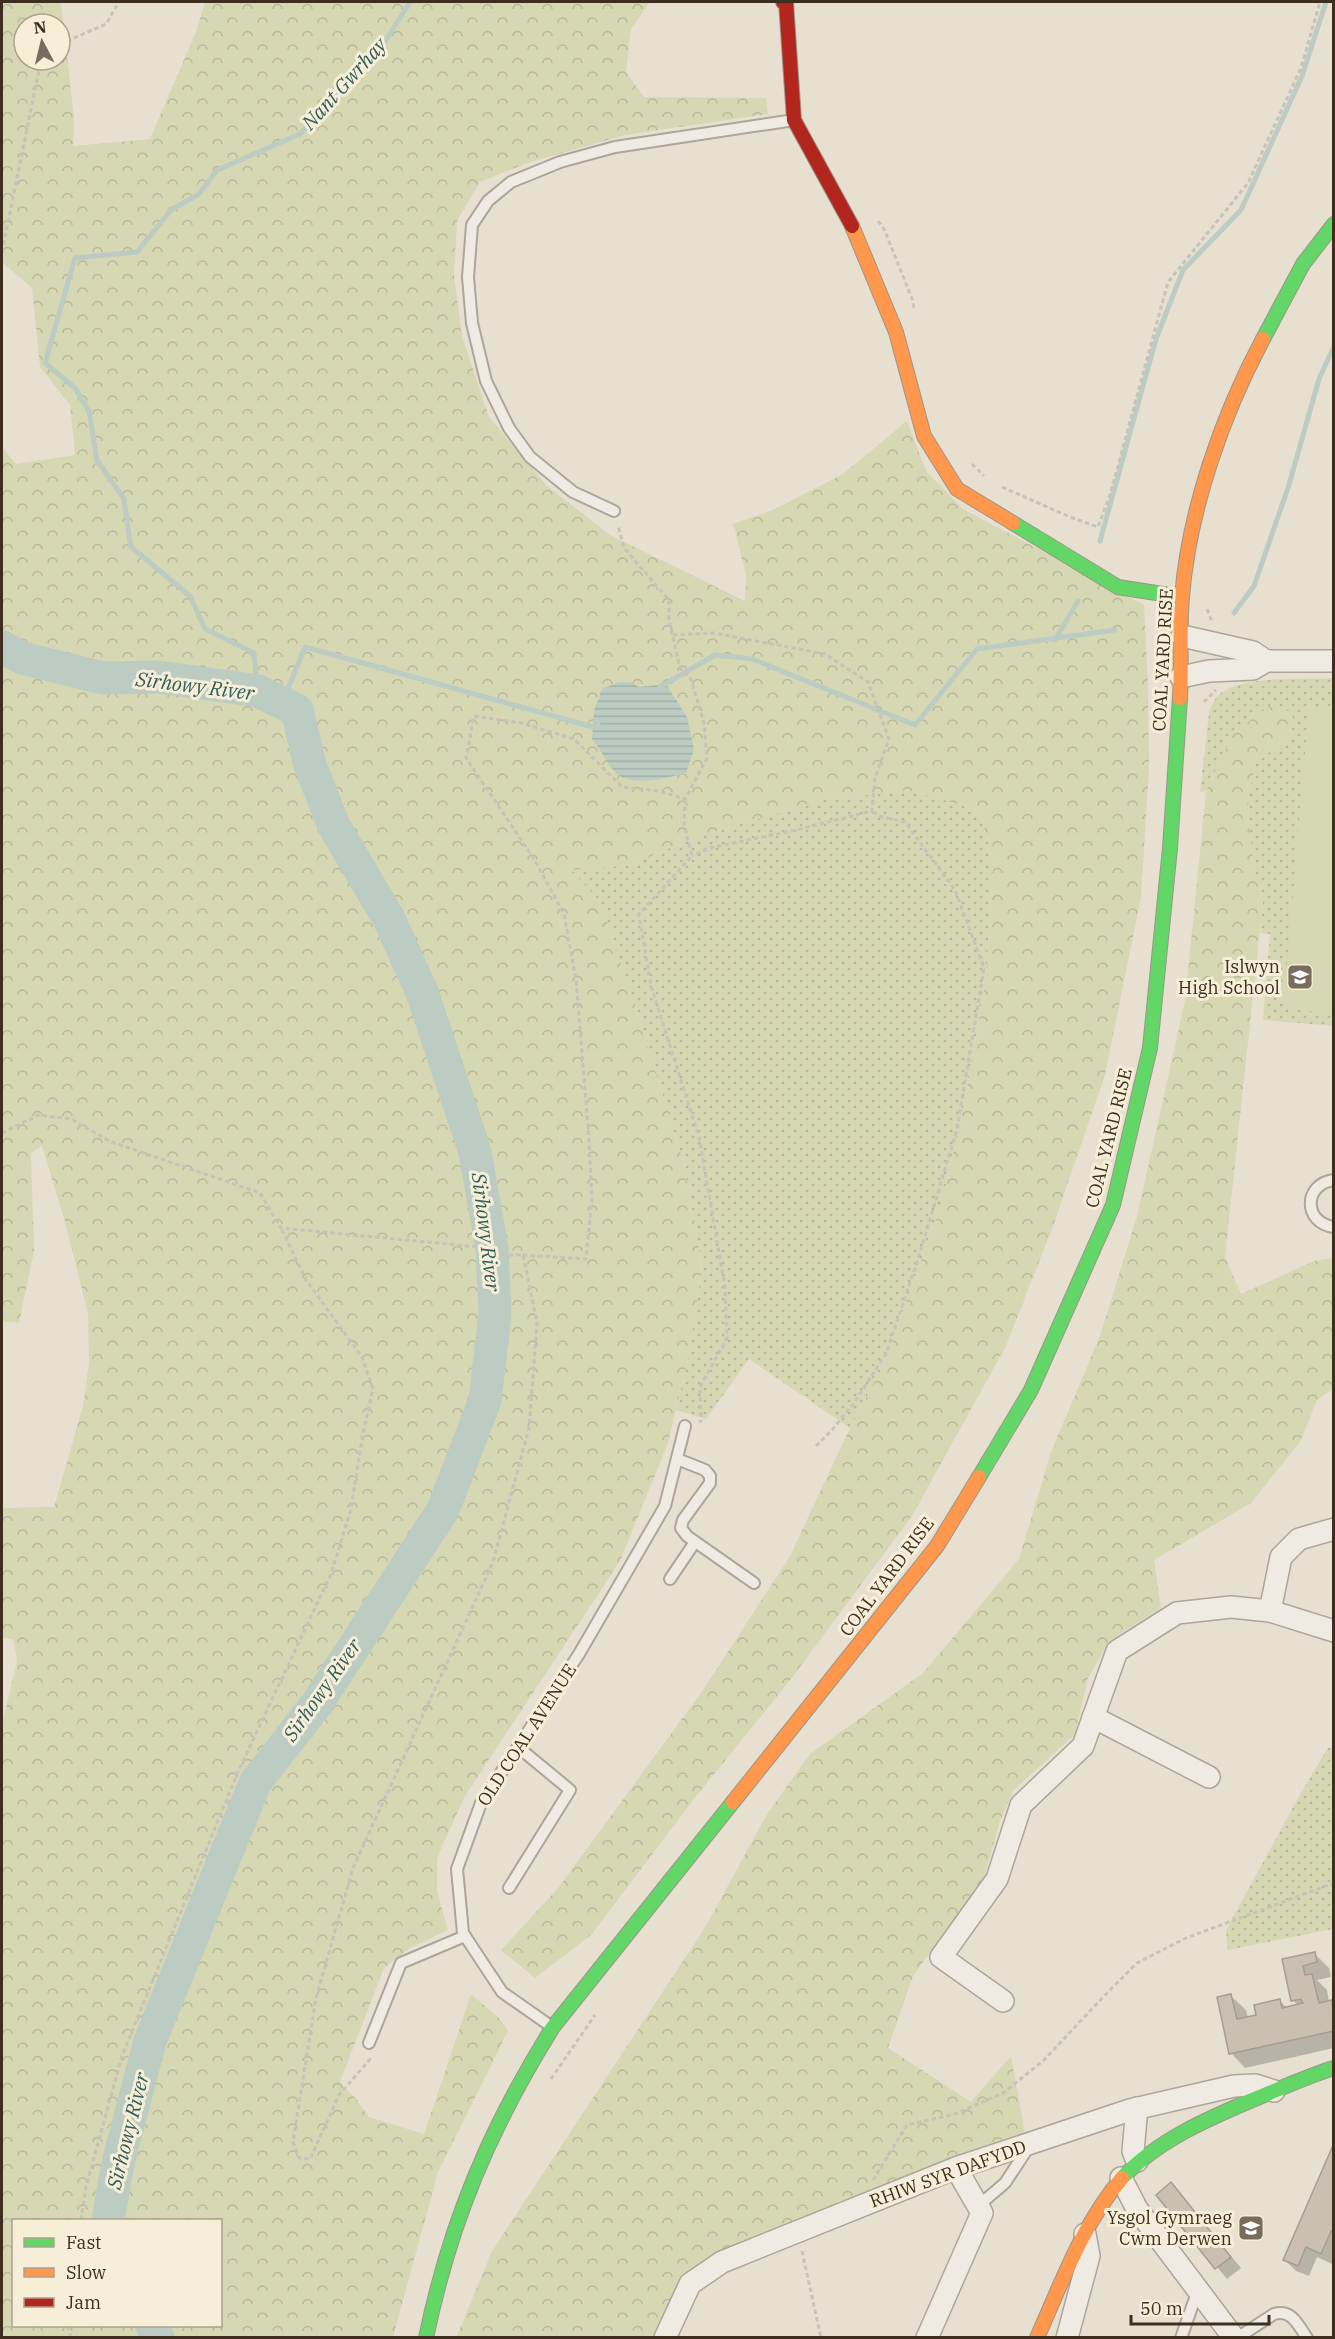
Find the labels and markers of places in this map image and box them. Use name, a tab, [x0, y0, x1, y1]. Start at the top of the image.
place label: Islwyn High School	[1178, 955, 1280, 999]
school or university icon: Islwyn High School	[1285, 962, 1315, 992]
place label: Ysgol Gymraeg Cwm Derwen	[1107, 2206, 1232, 2250]
school or university icon: Ysgol Gymraeg Cwm Derwen	[1236, 2213, 1266, 2243]

